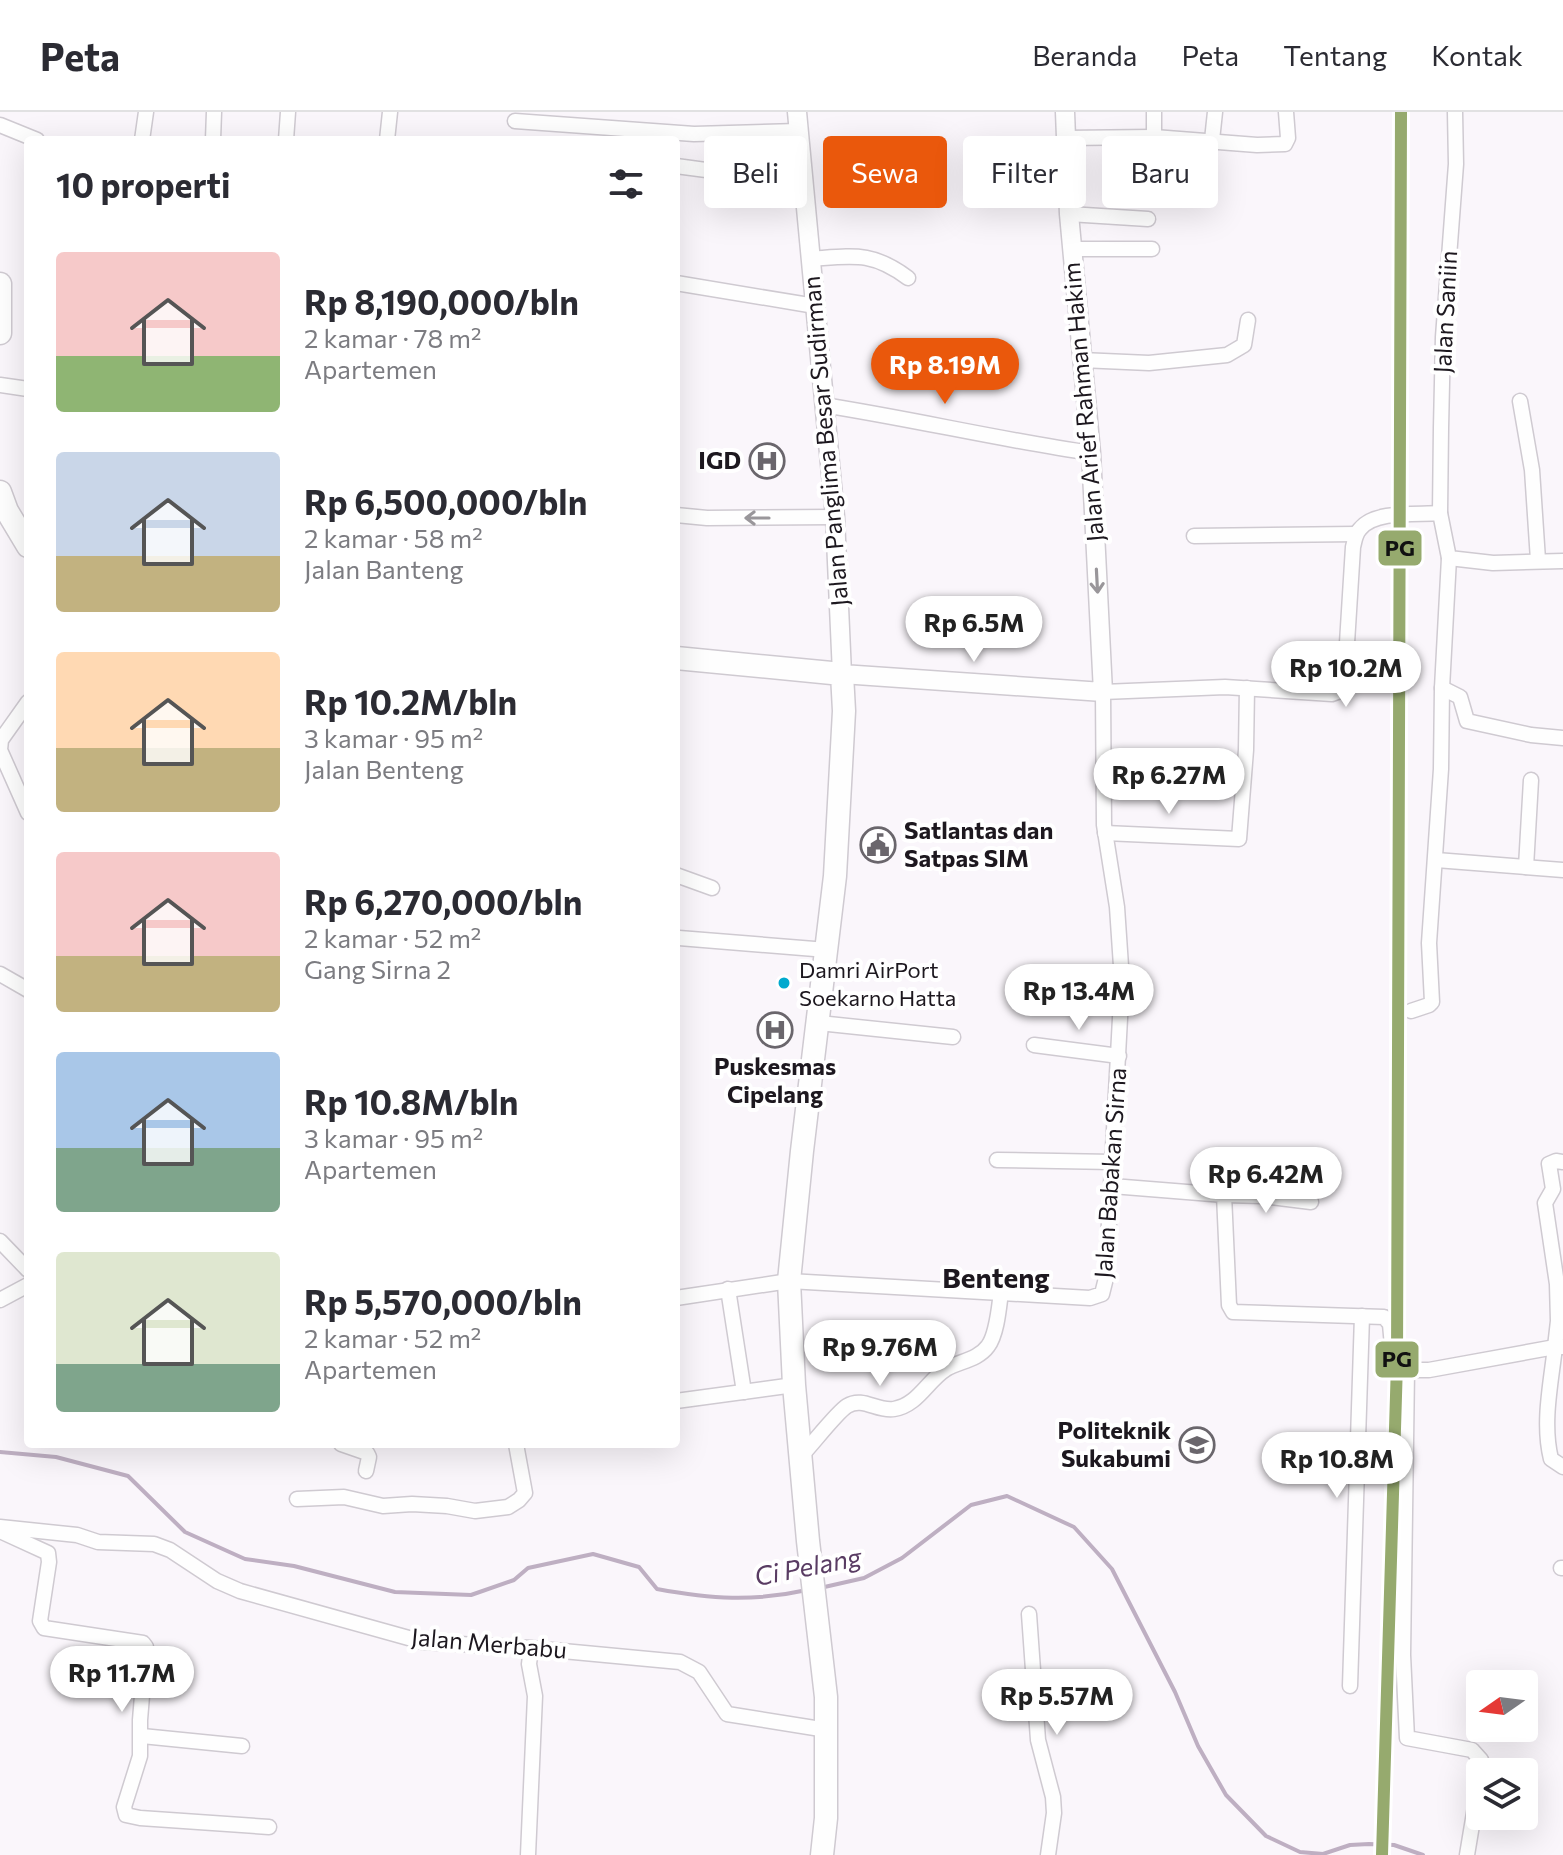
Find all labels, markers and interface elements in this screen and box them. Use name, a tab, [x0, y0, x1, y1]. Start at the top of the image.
text: Peta	[40, 32, 120, 79]
text: Beranda	[1032, 38, 1137, 72]
text: Peta	[1181, 38, 1239, 72]
text: Tentang	[1283, 38, 1387, 72]
text: Kontak	[1431, 38, 1523, 72]
chip: Beli	[704, 136, 807, 208]
chip: Sewa	[823, 136, 947, 208]
chip: Filter	[963, 136, 1086, 208]
chip: Baru	[1102, 136, 1218, 208]
icon: filters	[604, 162, 648, 206]
text: 10 properti	[56, 163, 230, 205]
street label: Jalan Saniin	[1427, 250, 1462, 374]
street label: Jalan Arief Rahman Hakim	[1056, 261, 1109, 543]
street label: Jalan Panglima Besar Sudirman	[796, 275, 853, 607]
text: Rp 8,190,000/bln	[304, 280, 579, 322]
icon: home	[120, 284, 216, 380]
text: 2 kamar · 78 m²	[304, 322, 481, 353]
pin: Rp 8.19M	[862, 338, 1028, 406]
text: Rp 8.19M	[889, 348, 1001, 379]
text: Apartemen	[304, 353, 437, 384]
hospital icon: IGD	[748, 442, 786, 480]
place label: IGD	[698, 445, 741, 474]
text: Rp 6,500,000/bln	[304, 480, 587, 522]
icon: home	[120, 484, 216, 580]
one-way arrow	[744, 510, 771, 526]
text: 2 kamar · 58 m²	[304, 522, 483, 553]
line badge: PG	[1377, 529, 1423, 567]
text: PG	[1385, 534, 1415, 561]
text: Jalan Banteng	[304, 553, 464, 584]
one-way arrow	[1090, 567, 1105, 594]
pin: Rp 6.5M	[900, 596, 1048, 664]
text: Rp 6.5M	[923, 606, 1025, 637]
pin: Rp 10.2M	[1263, 641, 1429, 709]
text: Rp 10.2M	[1289, 651, 1403, 682]
text: Rp 10.2M/bln	[304, 680, 517, 722]
icon: home	[120, 684, 216, 780]
text: 3 kamar · 95 m²	[304, 722, 483, 753]
pin: Rp 6.27M	[1086, 748, 1252, 816]
text: Jalan Benteng	[304, 753, 464, 784]
text: Rp 6.27M	[1112, 758, 1226, 789]
place label: Satlantas dan Satpas SIM	[904, 815, 1053, 872]
public building icon: Satlantas dan Satpas SIM	[859, 826, 897, 864]
text: Rp 6,270,000/bln	[304, 880, 583, 922]
icon: home	[120, 884, 216, 980]
text: 2 kamar · 52 m²	[304, 922, 481, 953]
text: Gang Sirna 2	[304, 953, 451, 984]
place label: Damri AirPort Soekarno Hatta	[799, 956, 956, 1011]
pin: Rp 13.4M	[996, 964, 1162, 1032]
text: Rp 13.4M	[1023, 974, 1135, 1005]
marker: Damri AirPort Soekarno Hatta	[776, 975, 792, 991]
hospital icon: Puskesmas Cipelang	[756, 1011, 794, 1049]
place label: Puskesmas Cipelang	[714, 1051, 836, 1108]
street label: Jalan Babakan Sirna	[1088, 1066, 1131, 1279]
text: Rp 10.8M/bln	[304, 1080, 518, 1122]
icon: home	[120, 1084, 216, 1180]
text: 3 kamar · 95 m²	[304, 1122, 483, 1153]
pin: Rp 6.42M	[1183, 1147, 1349, 1215]
text: Apartemen	[304, 1153, 437, 1184]
text: Rp 6.42M	[1208, 1157, 1324, 1188]
district label: Benteng	[942, 1260, 1050, 1294]
text: Rp 5,570,000/bln	[304, 1280, 582, 1322]
icon: home	[120, 1284, 216, 1380]
pin: Rp 9.76M	[797, 1320, 963, 1388]
text: 2 kamar · 52 m²	[304, 1322, 481, 1353]
text: Rp 9.76M	[822, 1330, 938, 1361]
line badge: PG	[1374, 1340, 1420, 1379]
text: PG	[1382, 1345, 1412, 1372]
text: Apartemen	[304, 1353, 437, 1384]
place label: Politeknik Sukabumi	[1057, 1415, 1171, 1472]
school or university icon: Politeknik Sukabumi	[1178, 1426, 1216, 1464]
pin: Rp 10.8M	[1254, 1432, 1420, 1500]
text: Rp 10.8M	[1280, 1442, 1394, 1473]
water label: Ci Pelang	[752, 1540, 865, 1591]
street label: Jalan Merbabu	[410, 1621, 568, 1664]
pin: Rp 11.7M	[39, 1646, 205, 1714]
text: Rp 11.7M	[68, 1656, 176, 1687]
pin: Rp 5.57M	[974, 1669, 1140, 1737]
north arrow	[1466, 1670, 1538, 1742]
map controls	[1466, 1670, 1538, 1830]
text: Rp 5.57M	[1000, 1679, 1114, 1710]
button: layers	[1466, 1758, 1538, 1830]

